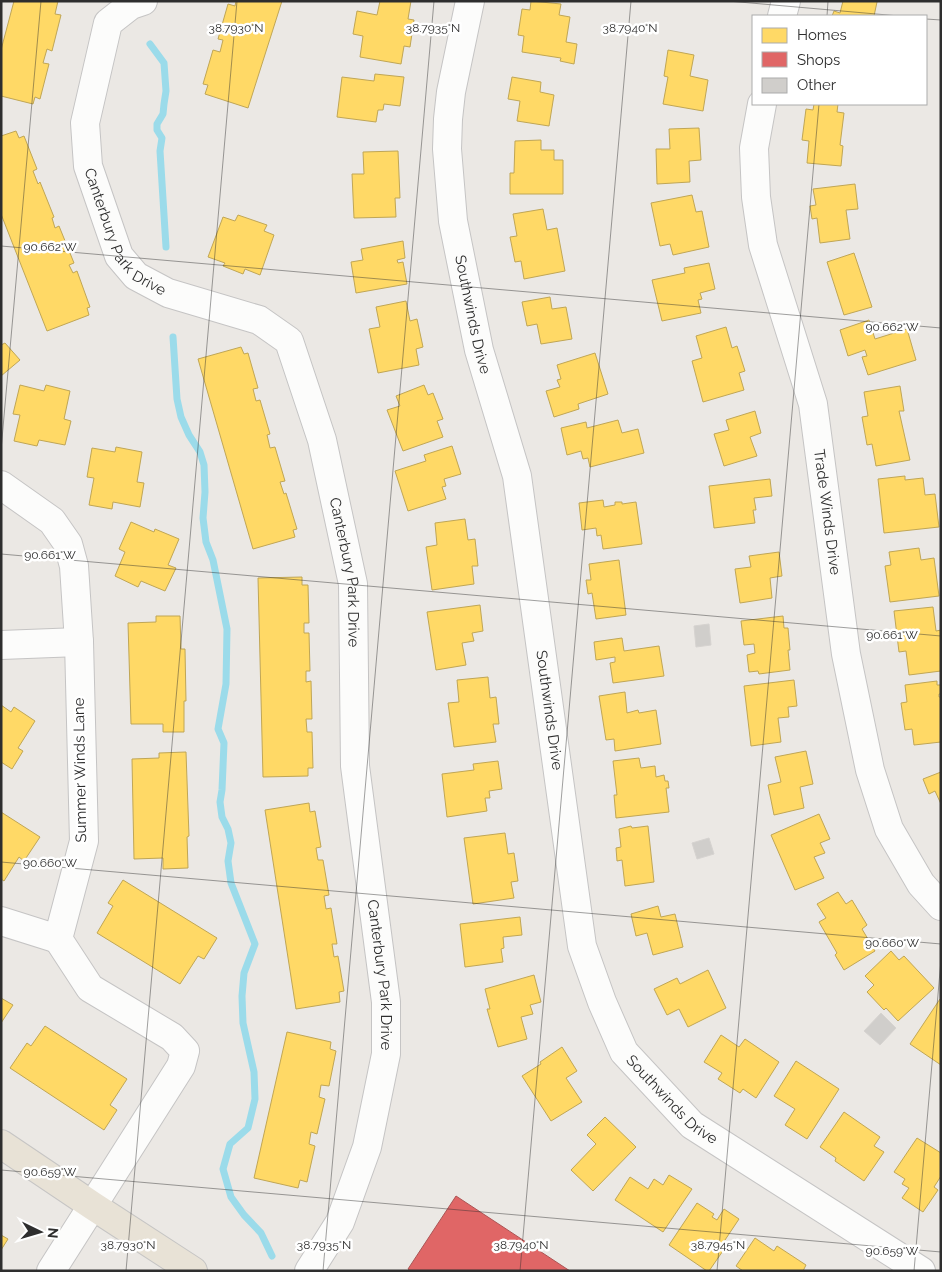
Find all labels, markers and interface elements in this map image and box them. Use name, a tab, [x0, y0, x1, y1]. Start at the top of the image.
legend	[752, 15, 927, 105]
text: 38.7930°N	[209, 21, 263, 35]
text: 38.7935°N	[406, 21, 460, 35]
text: 38.7940°N	[602, 21, 658, 35]
text: Homes	[797, 26, 847, 44]
text: Shops	[797, 51, 840, 69]
text: Other	[797, 76, 837, 94]
street label: Canterbury Park Drive	[80, 166, 169, 299]
text: 90.662°W	[24, 240, 77, 254]
street label: Southwinds Drive	[451, 254, 495, 376]
text: 90.662°W	[866, 320, 919, 334]
street label: Trade Winds Drive	[810, 448, 845, 576]
street label: Canterbury Park Drive	[326, 496, 363, 648]
text: 90.661°W	[24, 548, 76, 562]
text: 90.661°W	[866, 628, 918, 642]
street label: Southwinds Drive	[532, 649, 567, 772]
street label: Summer Winds Lane	[70, 697, 90, 843]
text: 90.660°W	[23, 856, 77, 870]
street label: Canterbury Park Drive	[364, 898, 395, 1050]
text: 90.660°W	[865, 936, 919, 950]
street label: Southwinds Drive	[622, 1051, 721, 1148]
text: 90.659°W	[24, 1165, 77, 1179]
north arrow	[15, 1207, 65, 1257]
text: N	[45, 1227, 61, 1239]
text: 38.7930°N	[101, 1238, 155, 1252]
text: 38.7935°N	[297, 1238, 351, 1252]
text: 38.7940°N	[493, 1238, 549, 1252]
text: 38.7945°N	[691, 1238, 745, 1252]
text: 90.659°W	[866, 1244, 919, 1258]

